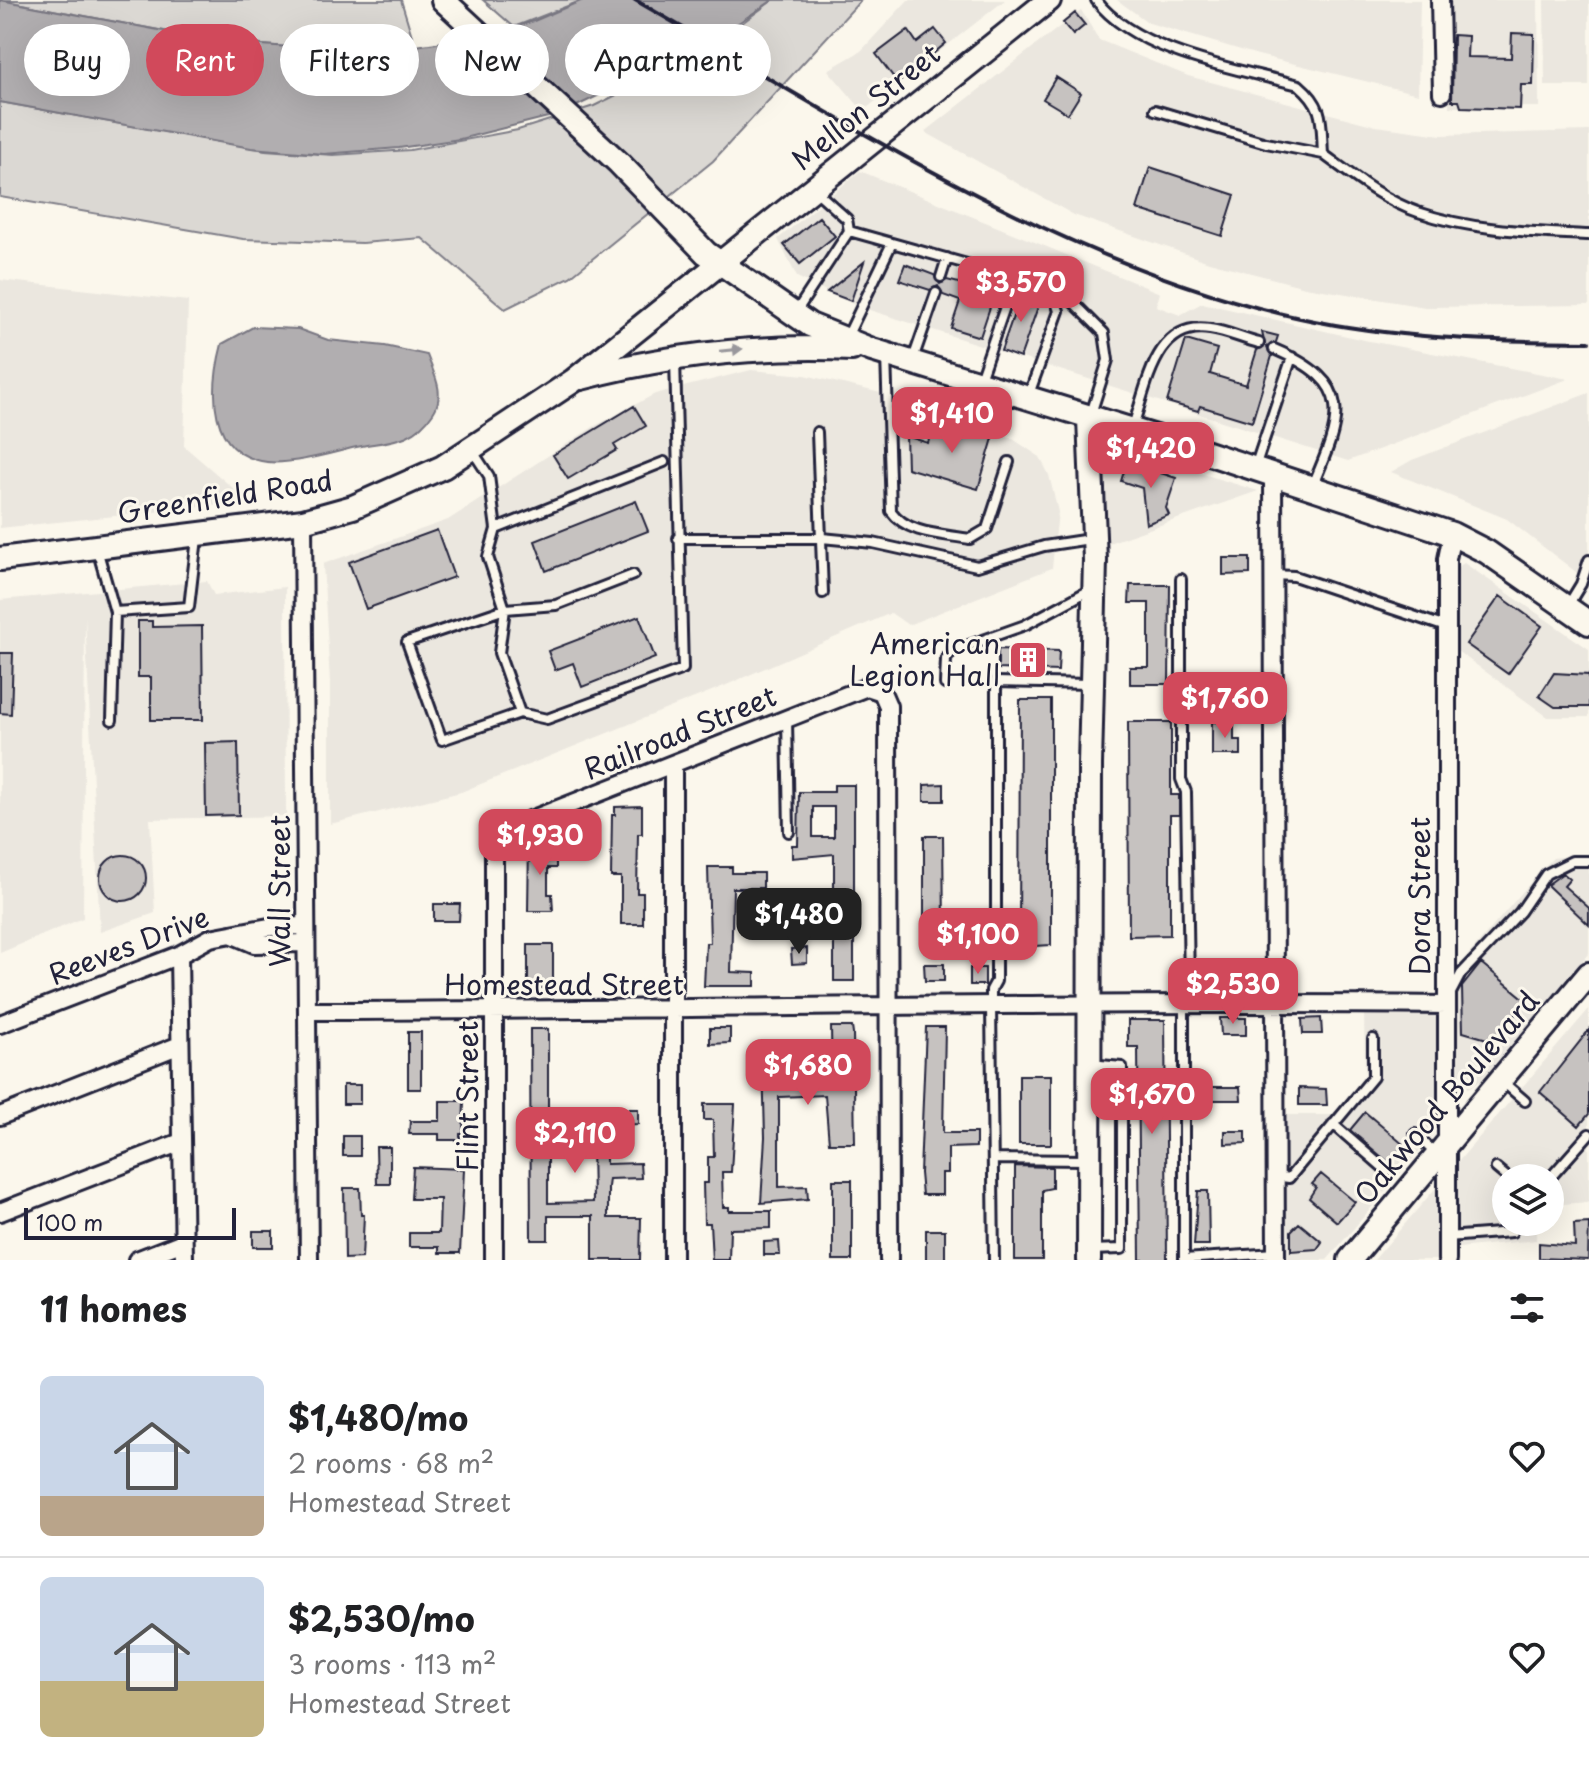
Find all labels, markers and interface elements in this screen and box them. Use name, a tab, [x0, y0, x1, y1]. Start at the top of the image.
chip: Buy	[24, 24, 130, 96]
chip: Rent	[146, 24, 264, 96]
chip: Filters	[280, 24, 419, 96]
chip: New	[435, 24, 549, 96]
chip: Apartment	[565, 24, 771, 96]
street label: Mellon Street	[781, 32, 949, 179]
pin: $3,570	[956, 256, 1086, 324]
text: $3,570	[976, 262, 1066, 301]
one-way arrow	[719, 344, 744, 357]
pin: $1,410	[887, 387, 1017, 455]
text: $1,410	[910, 393, 994, 432]
pin: $1,420	[1086, 422, 1216, 490]
text: $1,420	[1106, 428, 1196, 467]
street label: Greenfield Road	[114, 457, 335, 534]
place label: American Legion Hall	[850, 621, 1000, 696]
building icon: American Legion Hall	[1007, 639, 1049, 681]
pin: $1,760	[1160, 672, 1290, 740]
street label: Railroad Street	[576, 673, 782, 790]
text: $1,760	[1181, 678, 1269, 717]
pin: $1,930	[475, 809, 605, 877]
street label: Wall Street	[257, 815, 300, 967]
text: $1,930	[497, 815, 583, 854]
street label: Dora Street	[1397, 817, 1440, 975]
pin: $1,480	[734, 888, 864, 956]
street label: Reeves Drive	[42, 894, 215, 995]
text: $1,480	[754, 894, 844, 933]
pin: $1,100	[913, 908, 1043, 976]
text: $1,100	[936, 914, 1020, 953]
pin: $2,530	[1168, 958, 1298, 1026]
street label: Homestead Street	[444, 962, 684, 1005]
text: $2,530	[1186, 964, 1280, 1003]
street label: Oakwood Boulevard	[1343, 981, 1548, 1214]
street label: Flint Street	[445, 1020, 488, 1172]
pin: $1,680	[743, 1039, 873, 1107]
text: $1,680	[764, 1045, 852, 1084]
pin: $1,670	[1087, 1068, 1217, 1136]
text: $1,670	[1109, 1074, 1195, 1113]
pin: $2,110	[510, 1107, 640, 1175]
text: $2,110	[534, 1113, 616, 1152]
map controls	[1492, 1164, 1564, 1236]
button: layers	[1492, 1164, 1564, 1236]
scale bar	[24, 1204, 236, 1240]
text: 100 m	[36, 1205, 103, 1238]
text: 11 homes	[40, 1282, 187, 1334]
icon: filters	[1505, 1286, 1549, 1330]
text: $1,480/mo	[288, 1391, 468, 1443]
icon: home	[104, 1408, 200, 1504]
icon: heart	[1505, 1434, 1549, 1478]
text: 2 rooms · 68 m²	[288, 1443, 494, 1482]
text: Homestead Street	[288, 1482, 511, 1521]
text: $2,530/mo	[288, 1592, 475, 1644]
icon: home	[104, 1609, 200, 1705]
icon: heart	[1505, 1635, 1549, 1679]
text: 3 rooms · 113 m²	[288, 1644, 496, 1683]
text: Homestead Street	[288, 1683, 511, 1722]

